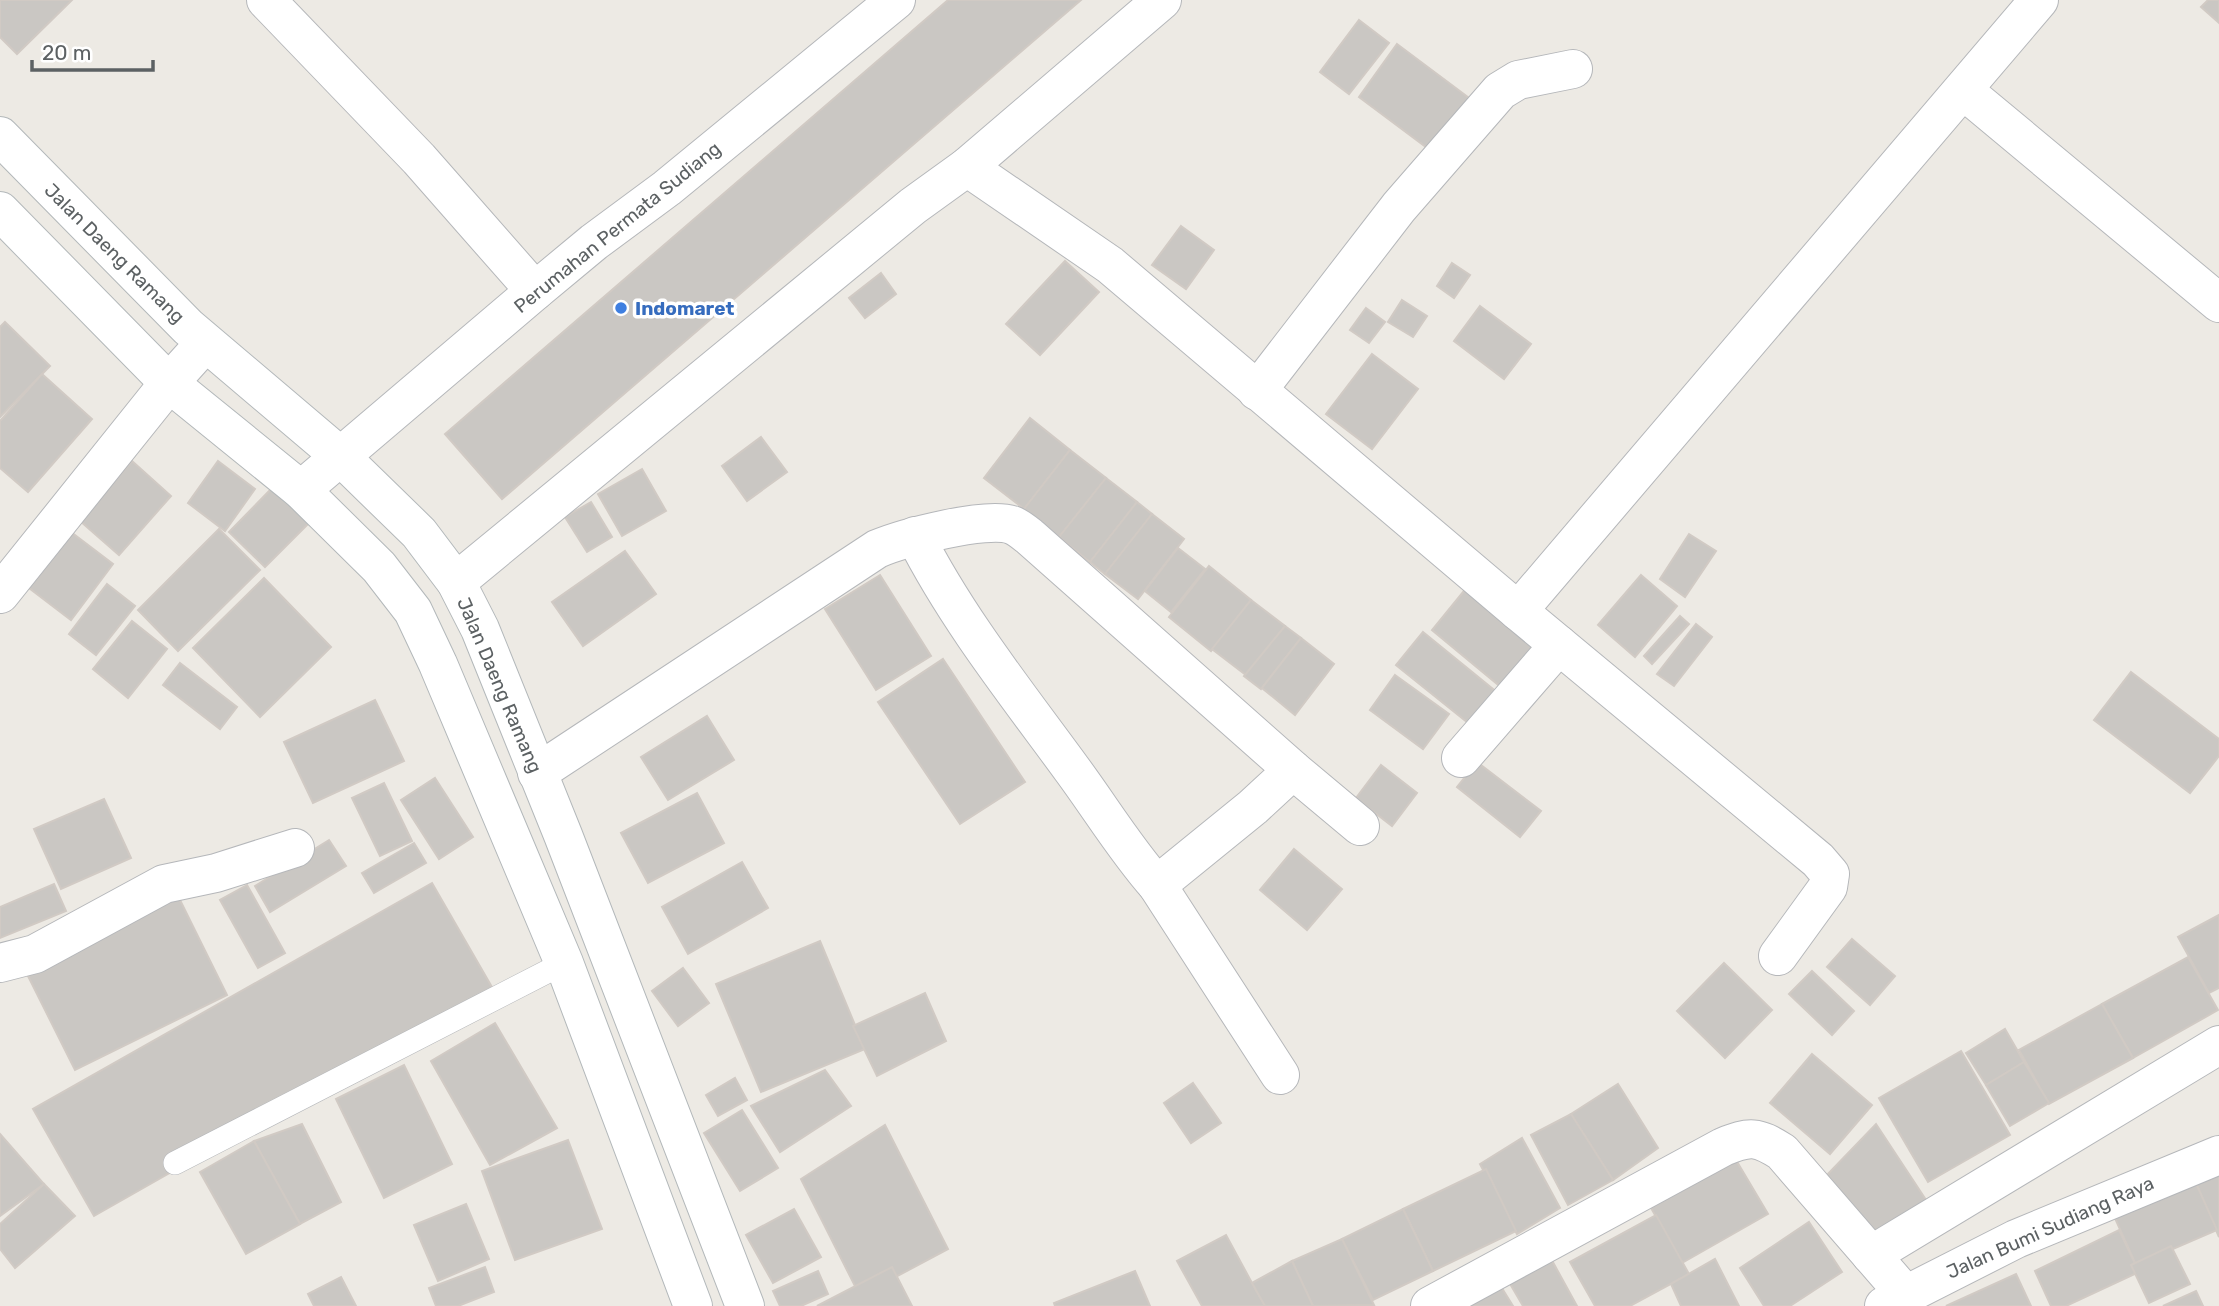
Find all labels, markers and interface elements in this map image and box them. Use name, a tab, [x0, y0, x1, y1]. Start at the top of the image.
scale bar	[32, 28, 152, 72]
text: 20 m	[42, 40, 91, 65]
street label: Perumahan Permata Sudiang	[509, 137, 725, 318]
street label: Jalan Daeng Ramang	[40, 179, 189, 328]
place label: Indomaret	[635, 297, 734, 320]
marker: Indomaret	[613, 300, 629, 316]
street label: Jalan Daeng Ramang	[452, 594, 547, 777]
street label: Jalan Bumi Sudiang Raya	[1943, 1171, 2157, 1284]

